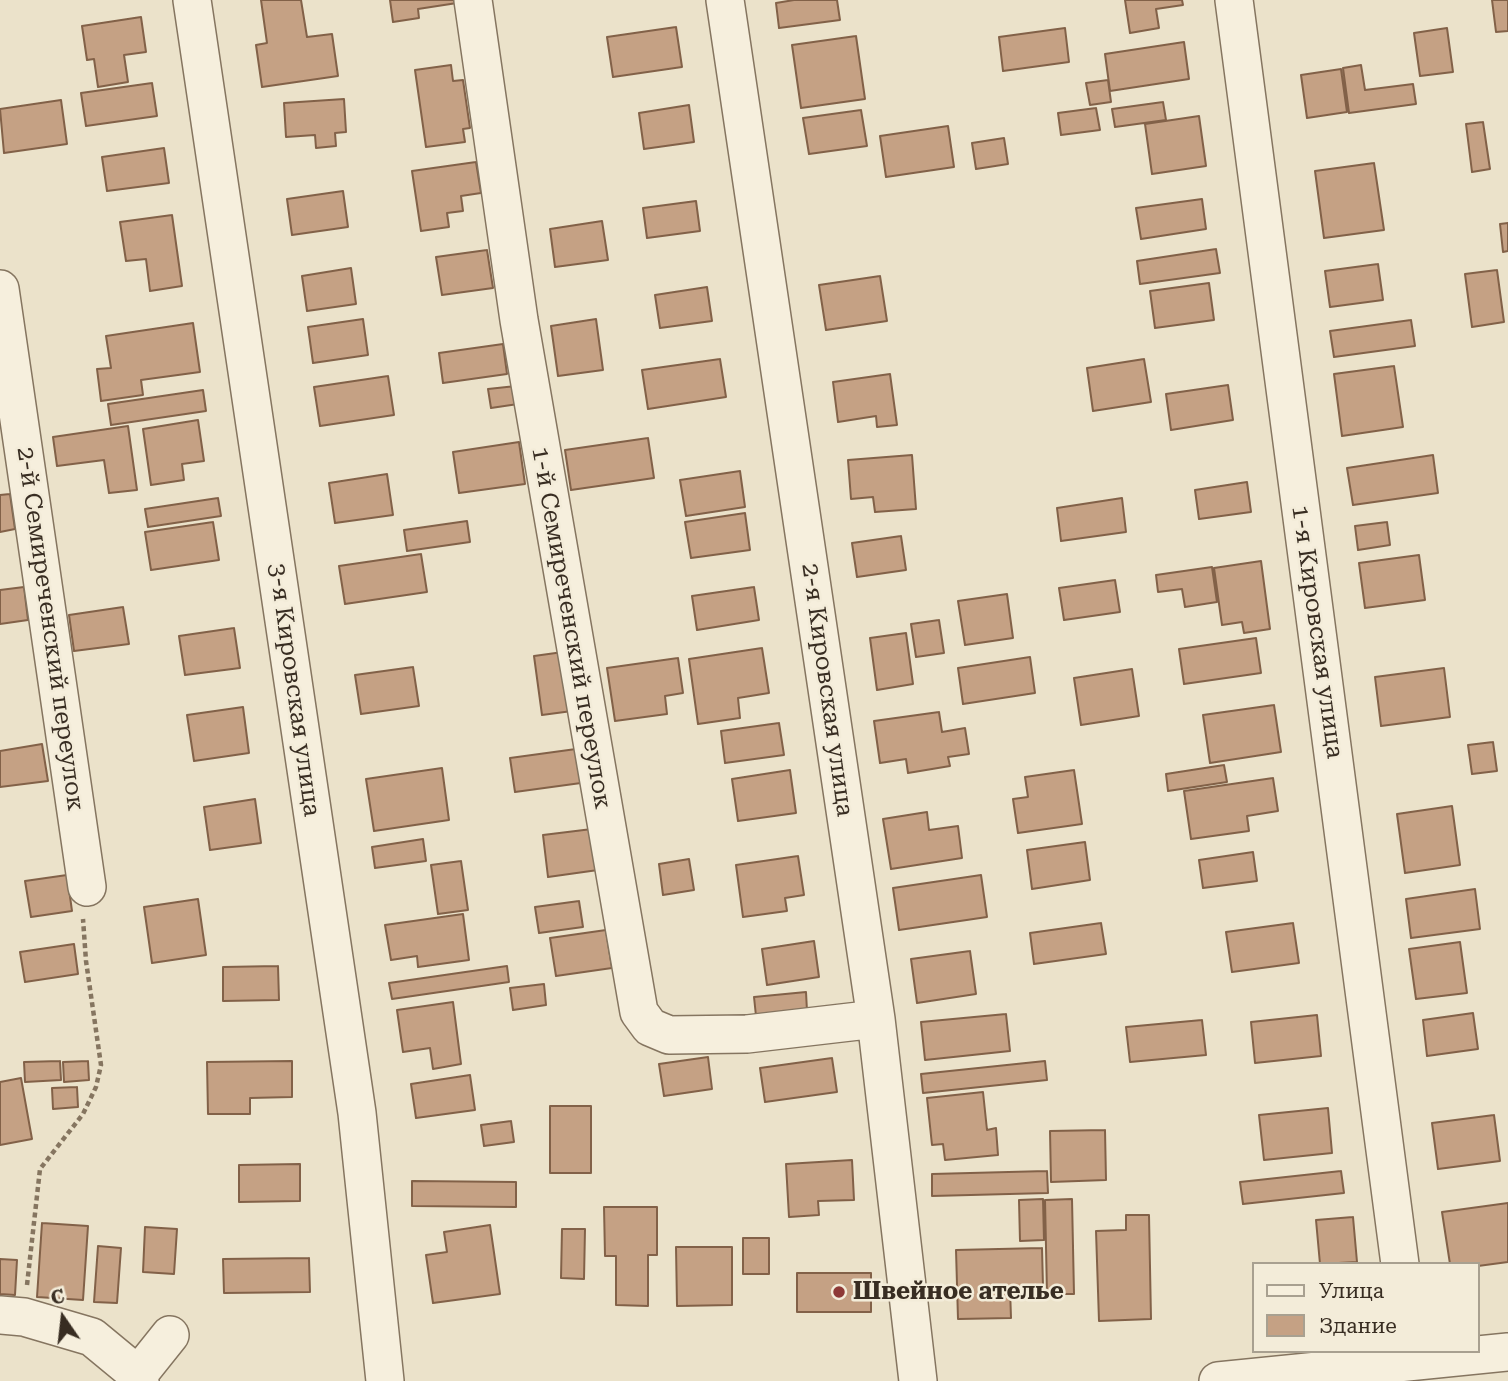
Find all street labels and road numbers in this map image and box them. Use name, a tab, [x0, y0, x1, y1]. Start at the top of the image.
street label: 2-й Семиреченский переулок	[10, 445, 90, 813]
street label: 1-й Семиреченский переулок	[525, 445, 617, 811]
street label: 1-я Кировская улица	[1285, 504, 1349, 760]
street label: 3-я Кировская улица	[262, 562, 326, 818]
street label: 2-я Кировская улица	[795, 562, 859, 818]

